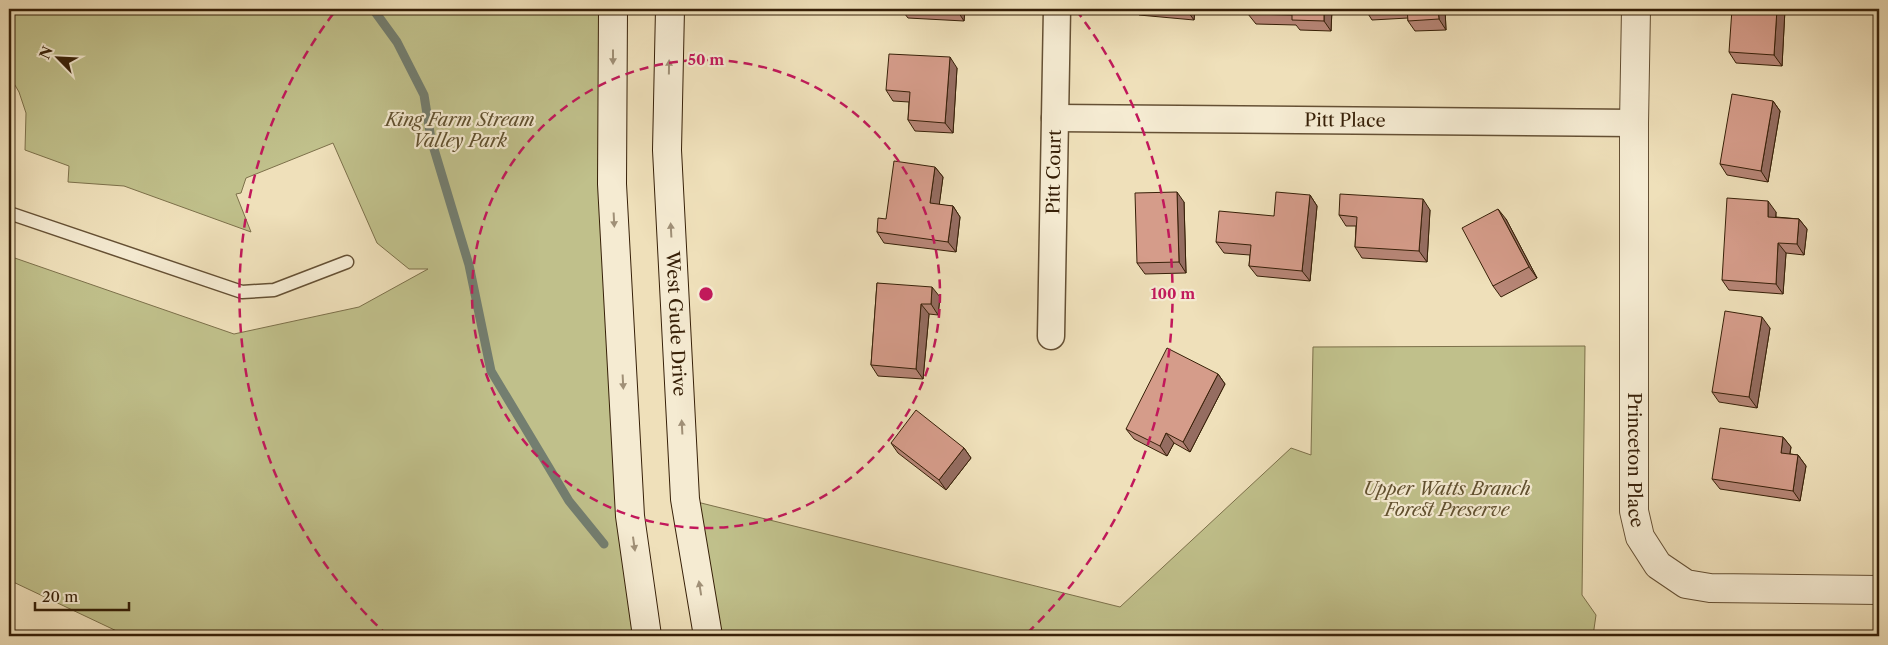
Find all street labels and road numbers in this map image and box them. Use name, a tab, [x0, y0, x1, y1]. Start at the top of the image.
street label: Pitt Place	[1304, 109, 1386, 132]
street label: Pitt Court	[1042, 129, 1066, 215]
street label: West Gude Drive	[661, 250, 691, 397]
street label: Princeton Place	[1623, 392, 1648, 530]

